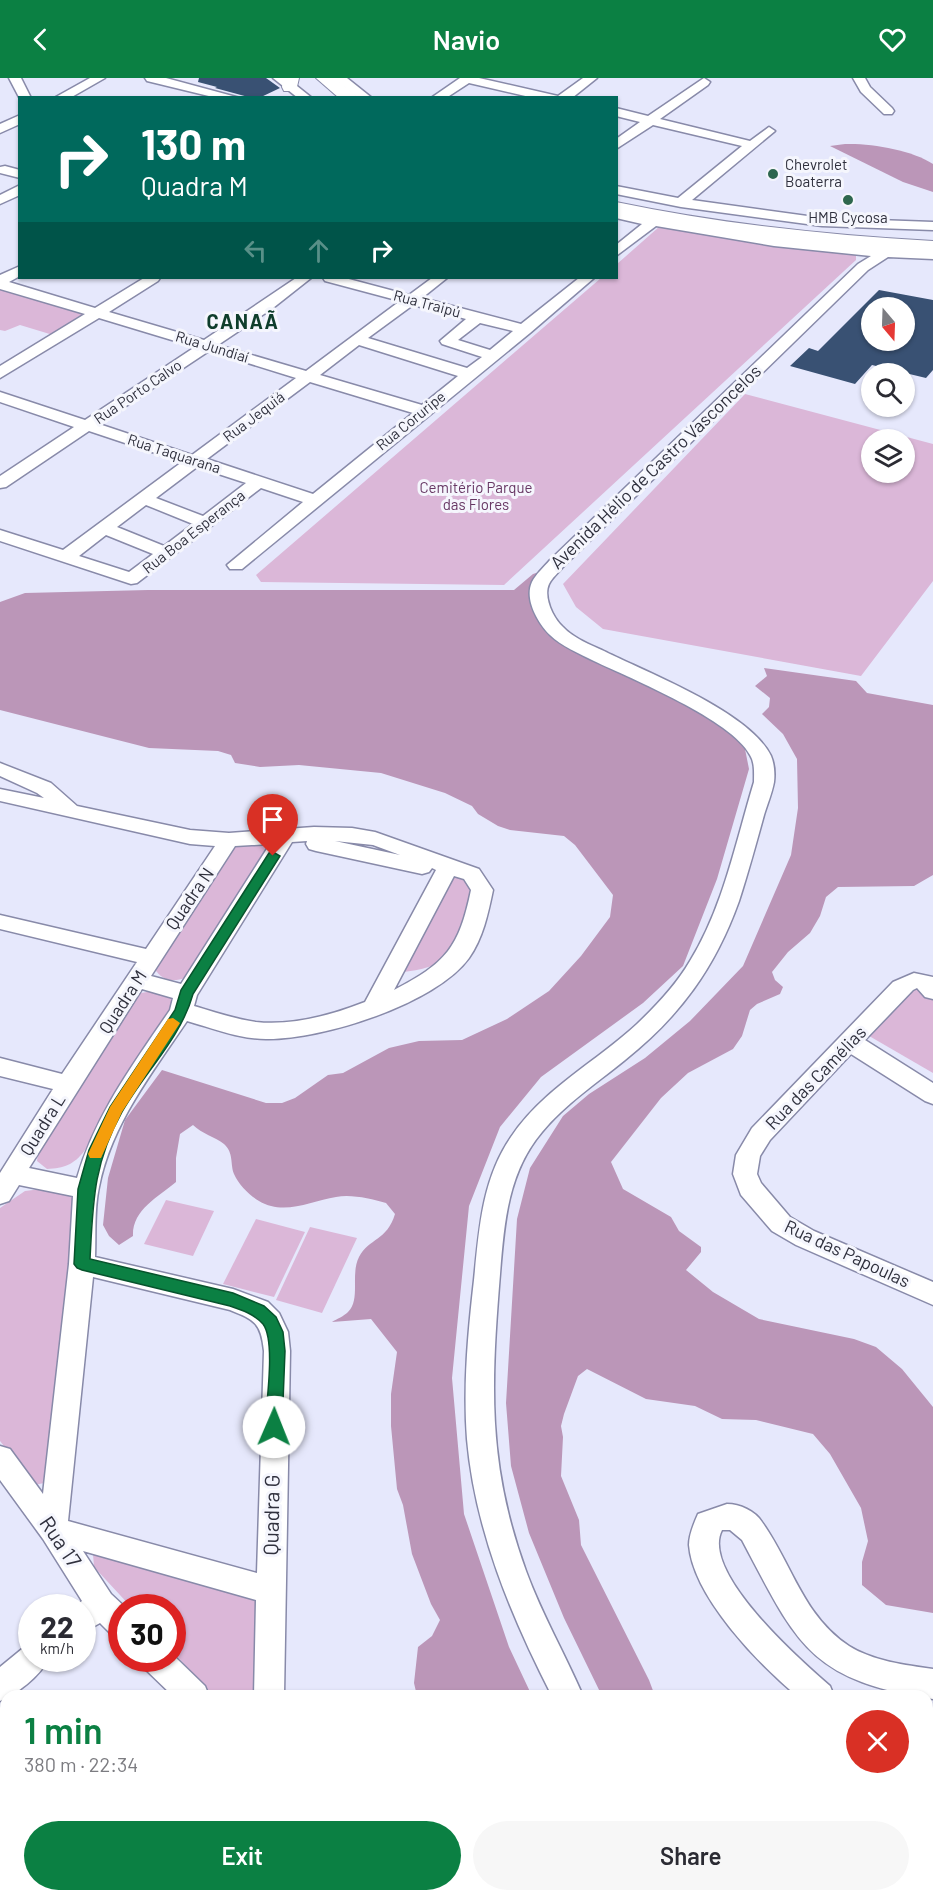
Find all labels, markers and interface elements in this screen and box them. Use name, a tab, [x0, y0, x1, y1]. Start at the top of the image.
icon: back	[24, 23, 57, 56]
text: Navio	[433, 23, 500, 55]
icon: heart	[876, 23, 909, 56]
text: 130 m	[141, 118, 246, 168]
icon: right	[42, 120, 120, 198]
place label: Chevrolet Boaterra	[785, 155, 847, 190]
marker: Chevrolet Boaterra	[766, 167, 780, 181]
text: Quadra M	[141, 169, 248, 201]
marker: HMB Cycosa	[841, 193, 855, 207]
place label: HMB Cycosa	[808, 208, 888, 226]
icon: left	[239, 234, 272, 267]
icon: ahead	[302, 234, 335, 267]
icon: right	[365, 234, 398, 267]
street label: Rua Traipú	[392, 285, 463, 321]
north arrow	[861, 297, 915, 351]
map controls	[861, 297, 915, 483]
district label: CANAÃ	[207, 309, 279, 333]
street label: Rua Jundiaí	[174, 326, 251, 366]
street label: Rua Porto Calvo	[90, 355, 185, 427]
street label: Avenida Hélio de Castro Vasconcelos	[545, 360, 765, 573]
button: search	[861, 363, 915, 417]
street label: Rua Jequiá	[219, 387, 288, 445]
street label: Rua Coruripe	[372, 387, 449, 454]
button: layers	[861, 429, 915, 483]
street label: Rua Taquarana	[126, 430, 223, 477]
park label: Cemitério Parque das Flores	[419, 478, 533, 513]
street label: Rua Boa Esperança	[139, 486, 248, 577]
pin	[247, 794, 298, 856]
icon: arrive	[256, 803, 289, 836]
street label: Quadra N	[160, 863, 218, 934]
street label: Quadra M	[94, 966, 151, 1037]
street label: Rua das Camélias	[760, 1021, 870, 1134]
street label: Quadra L	[15, 1090, 70, 1159]
street label: Rua das Papoulas	[781, 1214, 914, 1292]
position arrow	[242, 1395, 306, 1459]
street label: Quadra G	[257, 1474, 284, 1556]
street label: Rua 17	[35, 1511, 87, 1572]
speed limit sign: 30	[108, 1594, 186, 1672]
text: 22	[40, 1608, 74, 1644]
text: km/h	[40, 1639, 74, 1657]
text: 1 min	[24, 1708, 103, 1751]
button: close	[846, 1710, 909, 1773]
text: 380 m · 22:34	[24, 1752, 138, 1776]
button: Exit	[24, 1821, 461, 1890]
button: Share	[473, 1821, 909, 1890]

